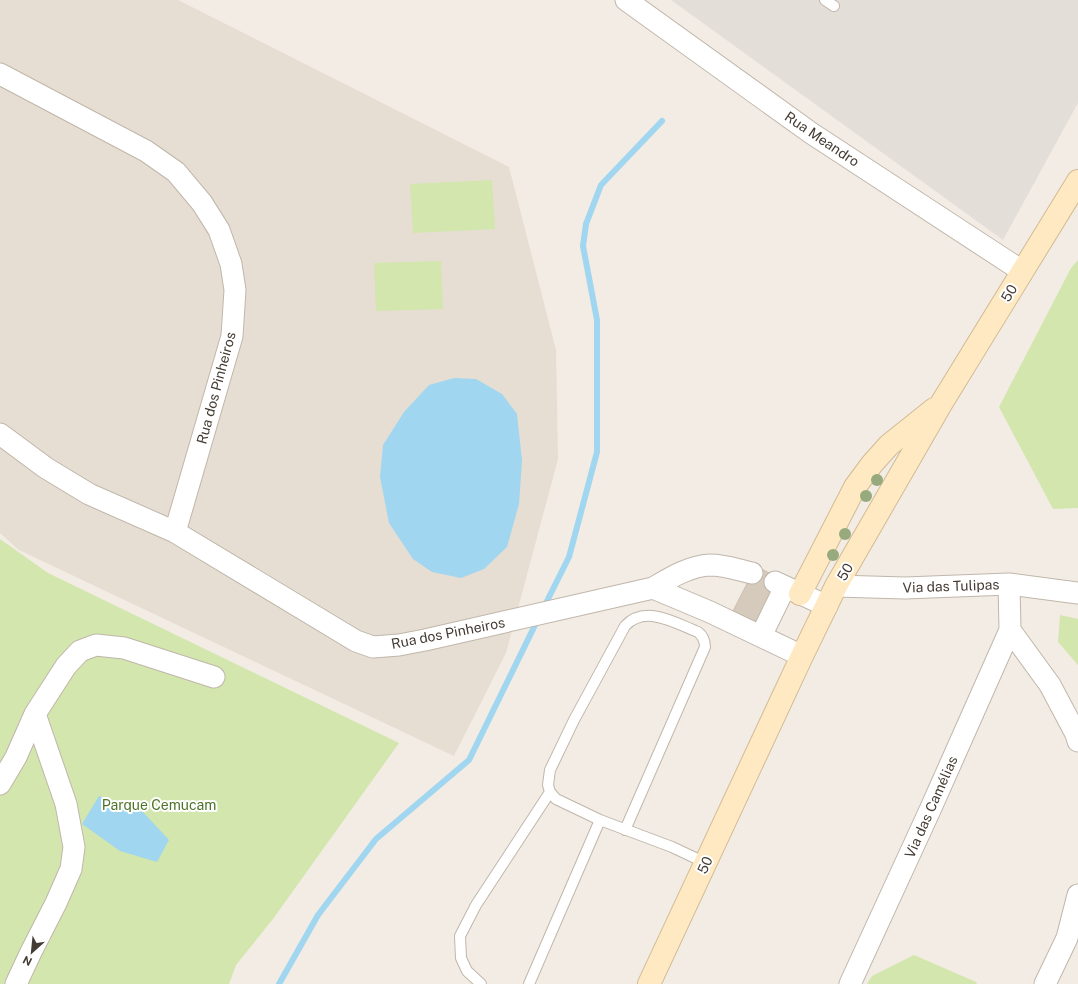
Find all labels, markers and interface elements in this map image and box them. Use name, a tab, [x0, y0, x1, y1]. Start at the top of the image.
street label: Rua Meandro	[782, 108, 862, 170]
street label: 50	[998, 281, 1020, 305]
street label: Rua dos Pinheiros	[193, 330, 239, 446]
street label: 50	[834, 560, 856, 584]
street label: Via das Tulipas	[902, 576, 1000, 596]
street label: Rua dos Pinheiros	[390, 614, 506, 652]
street label: Via das Camélias	[901, 753, 961, 861]
park label: Parque Cemucam	[102, 797, 216, 813]
street label: 50	[694, 854, 716, 876]
north arrow	[12, 932, 52, 972]
text: N	[21, 954, 34, 968]

